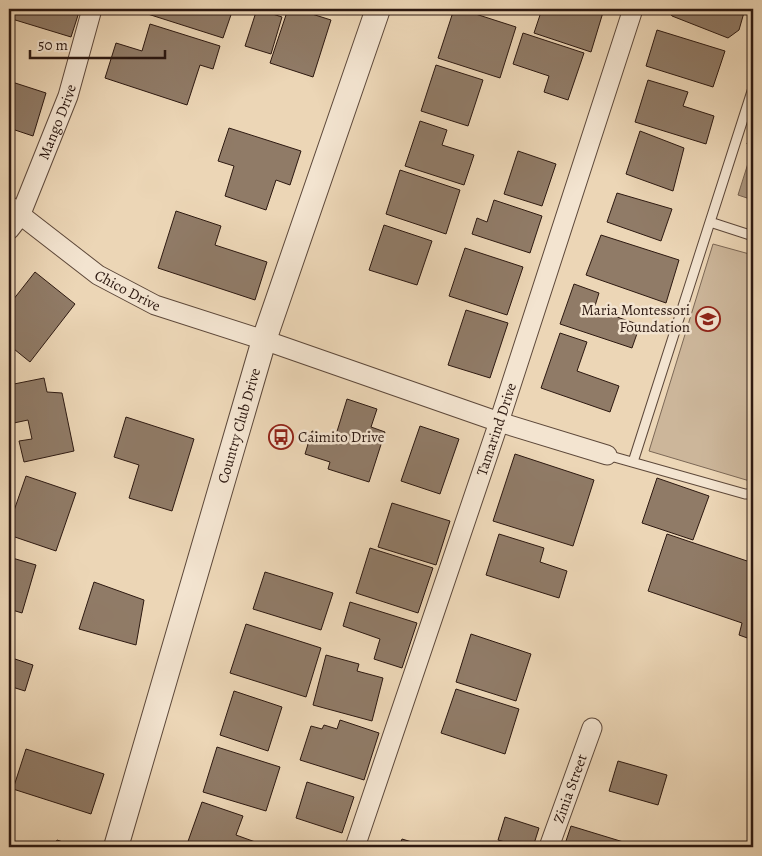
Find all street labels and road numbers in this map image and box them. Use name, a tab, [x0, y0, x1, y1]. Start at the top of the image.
street label: Mango Drive	[34, 82, 81, 163]
street label: Chico Drive	[91, 265, 163, 316]
street label: Country Club Drive	[213, 365, 265, 486]
street label: Tamarind Drive	[471, 380, 521, 478]
street label: Zinia Street	[548, 751, 592, 826]

